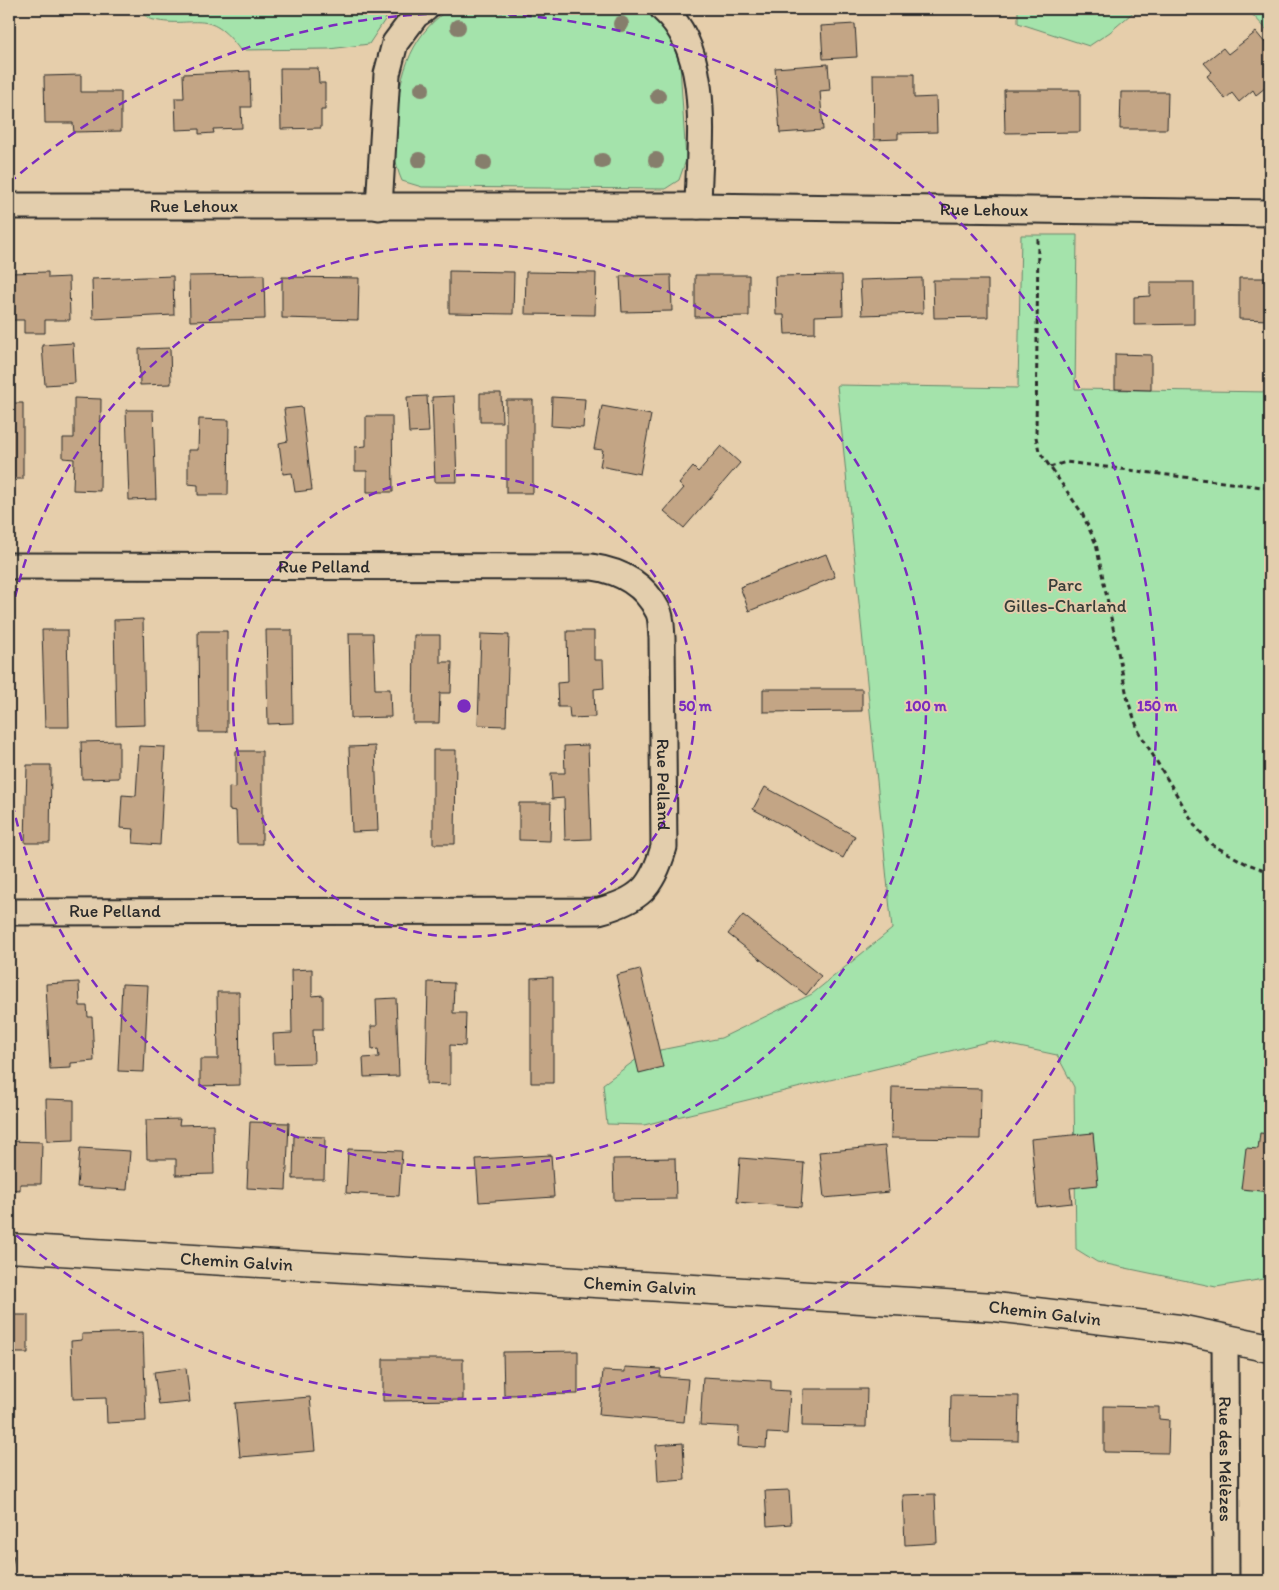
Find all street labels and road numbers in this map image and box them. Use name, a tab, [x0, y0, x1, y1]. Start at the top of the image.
street label: Rue Lehoux	[150, 195, 239, 217]
street label: Rue Lehoux	[940, 198, 1029, 221]
street label: Rue Pelland	[278, 555, 370, 578]
street label: Rue Pelland	[652, 739, 675, 831]
street label: Rue Pelland	[69, 900, 161, 922]
street label: Chemin Galvin	[179, 1247, 294, 1276]
street label: Chemin Galvin	[583, 1271, 697, 1300]
street label: Chemin Galvin	[988, 1296, 1102, 1331]
street label: Rue des Mélèzes	[1214, 1396, 1237, 1522]

